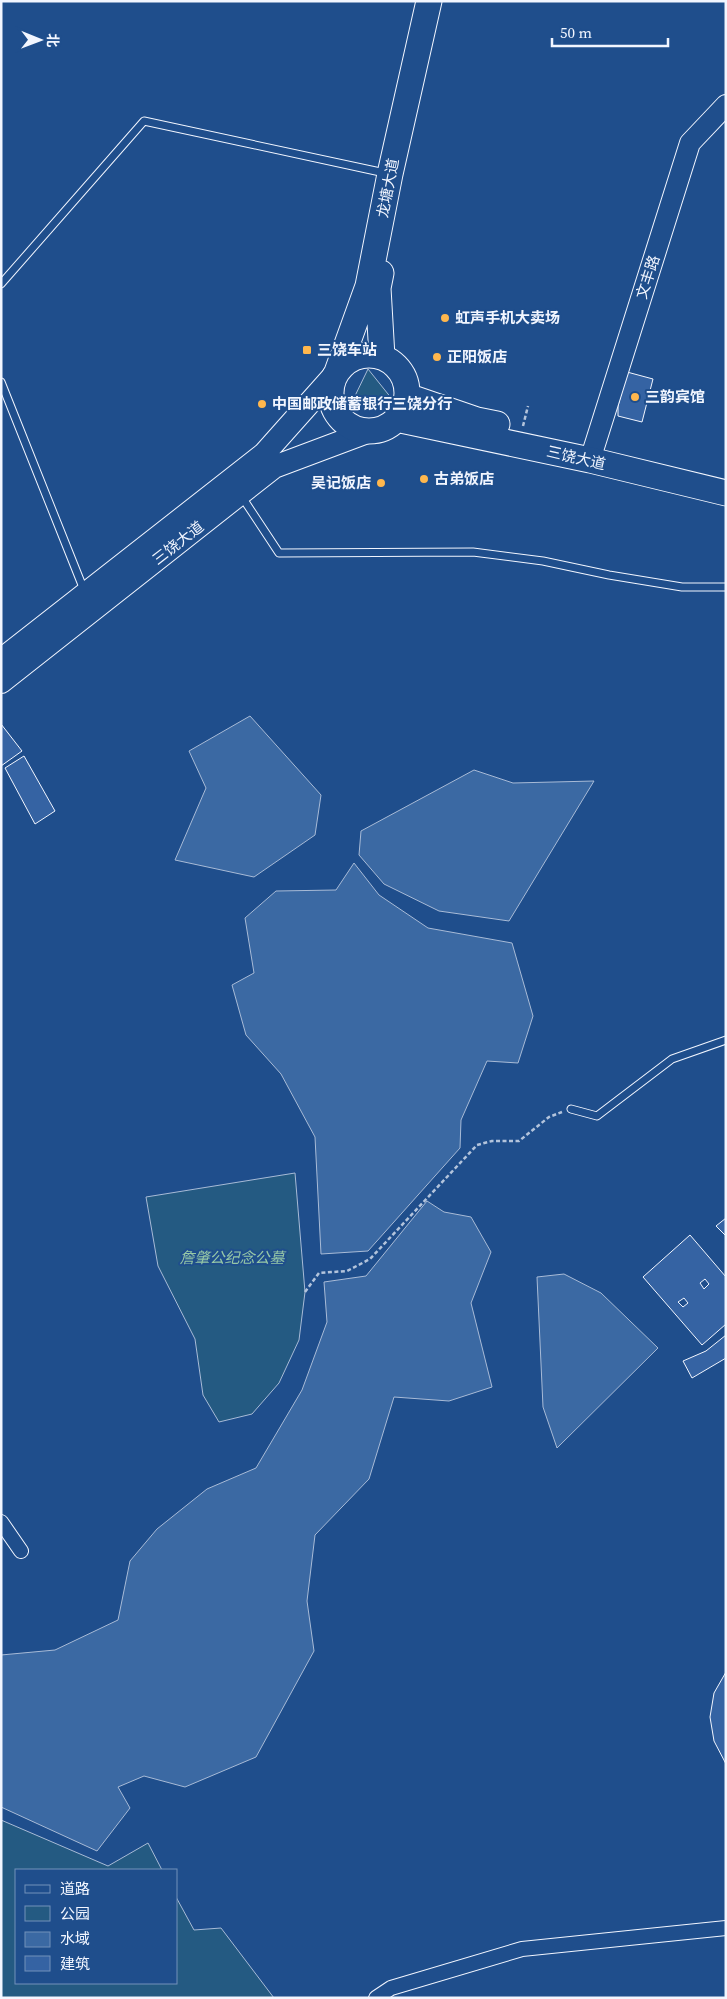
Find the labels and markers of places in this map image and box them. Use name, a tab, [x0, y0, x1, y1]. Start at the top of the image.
place label: 虹声手机大卖场	[455, 307, 560, 328]
marker: 虹声手机大卖场	[439, 312, 451, 324]
place label: 三饶车站	[317, 339, 377, 360]
marker: 三饶车站	[301, 344, 313, 356]
place label: 正阳饭店	[447, 346, 507, 367]
marker: 正阳饭店	[431, 351, 443, 363]
place label: 三韵宾馆	[645, 386, 705, 407]
marker: 三韵宾馆	[629, 391, 641, 403]
place label: 中国邮政储蓄银行三饶分行	[272, 393, 452, 414]
marker: 中国邮政储蓄银行三饶分行	[256, 398, 268, 410]
place label: 古弟饭店	[434, 468, 494, 489]
place label: 吴记饭店	[311, 472, 371, 493]
marker: 古弟饭店	[418, 473, 430, 485]
marker: 吴记饭店	[375, 477, 387, 489]

